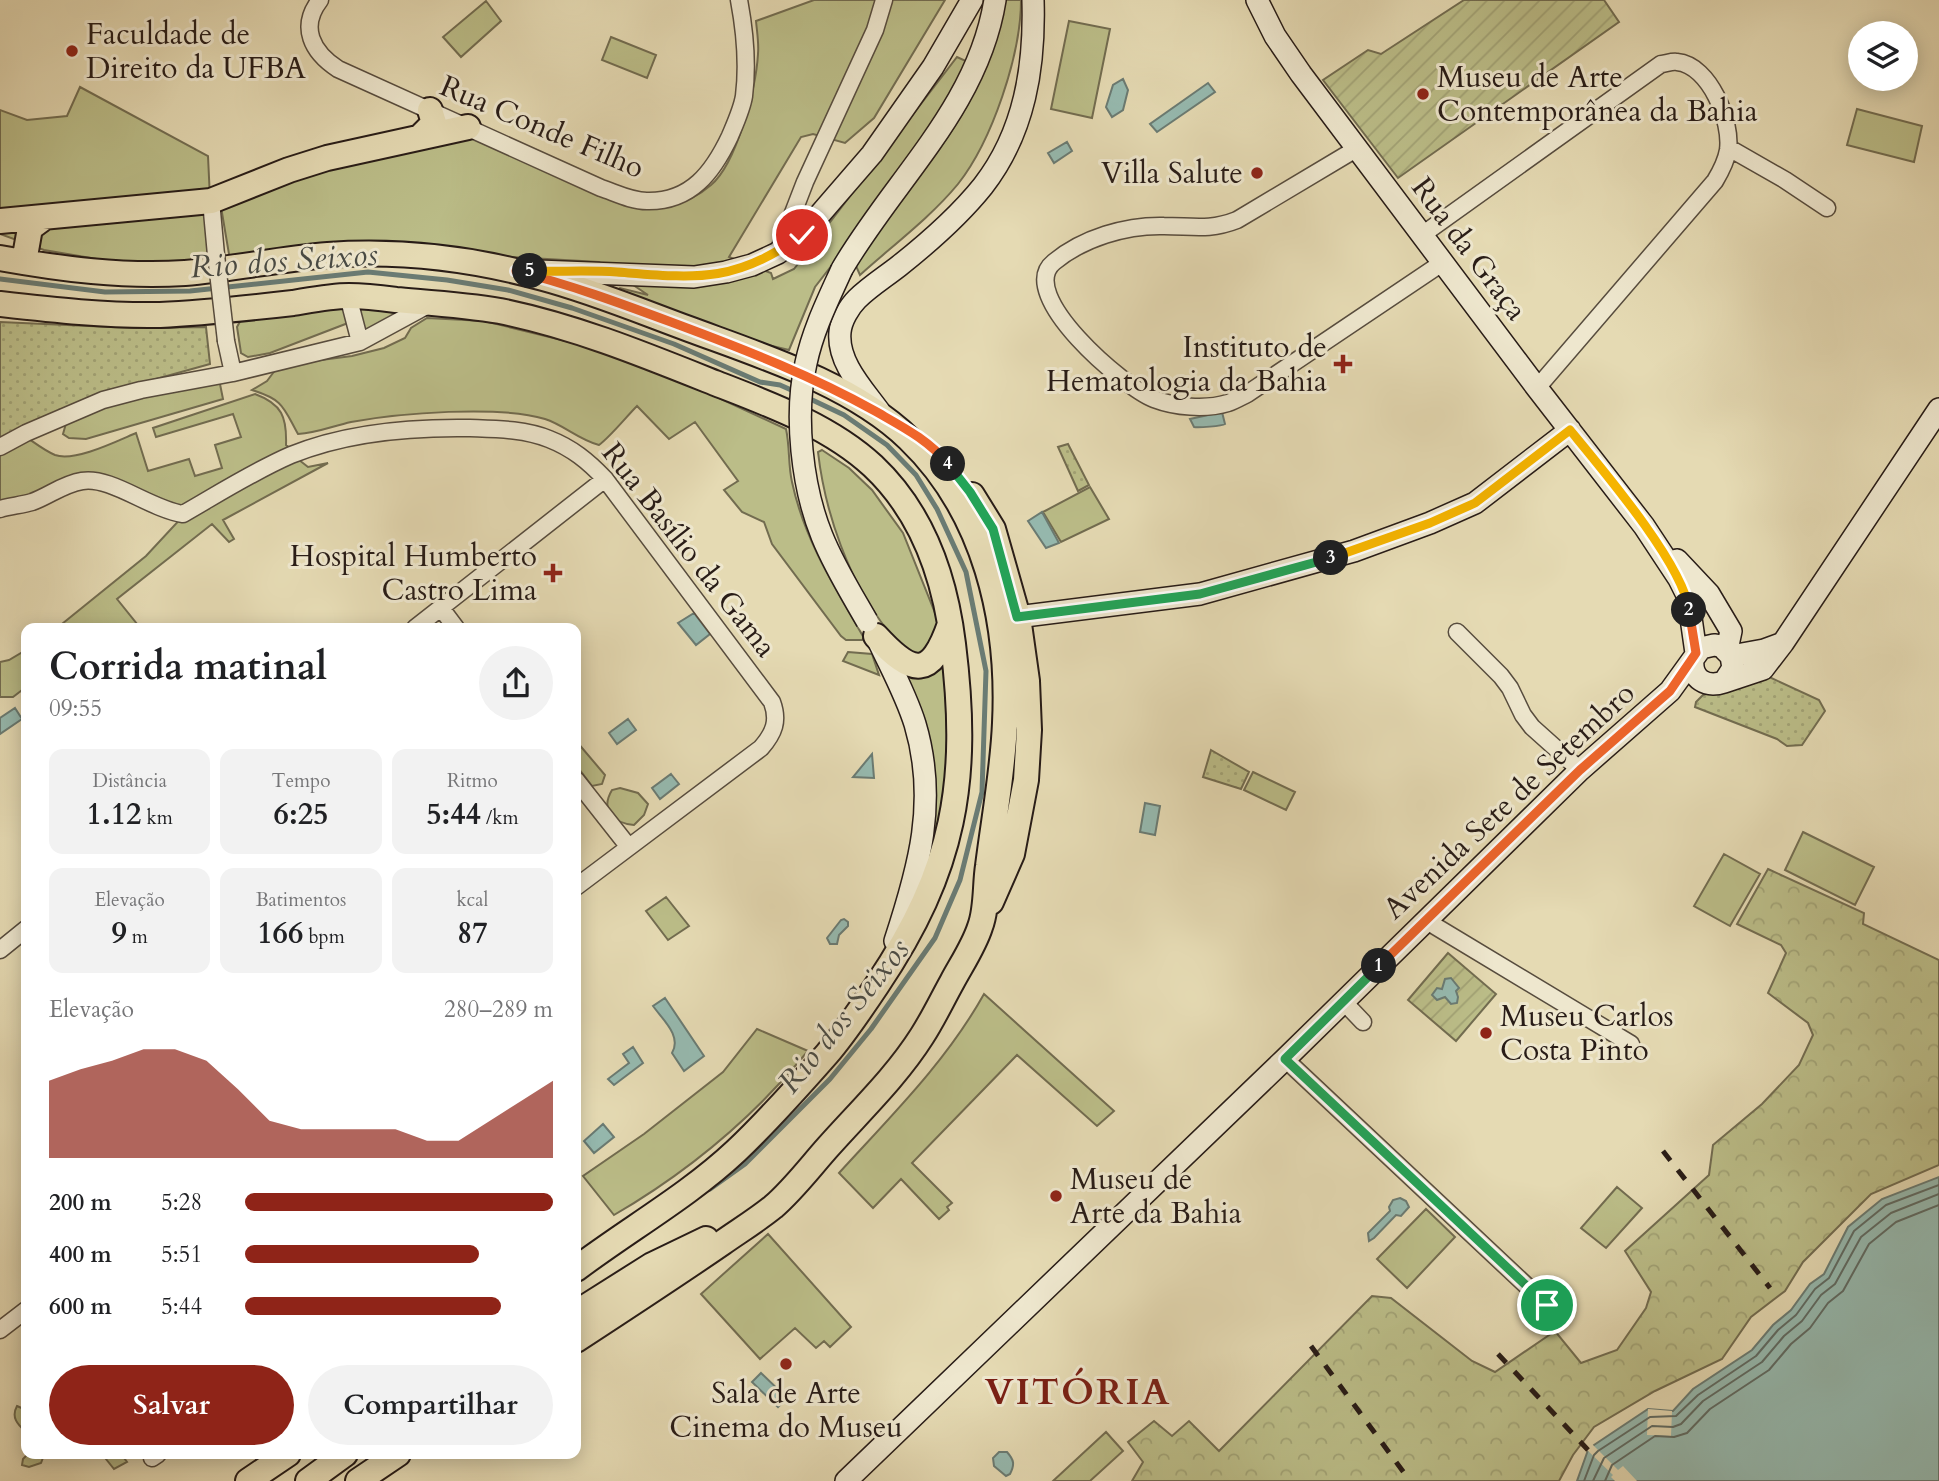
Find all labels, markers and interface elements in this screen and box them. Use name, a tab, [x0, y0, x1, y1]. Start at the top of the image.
place label: Faculdade de Direito da UFBA	[86, 14, 307, 89]
map controls	[1848, 21, 1918, 91]
button: layers	[1848, 21, 1918, 91]
marker: Faculdade de Direito da UFBA	[64, 43, 80, 59]
place label: Museu de Arte Contemporânea da Bahia	[1437, 57, 1758, 132]
street label: Rua Conde Filho	[434, 66, 650, 188]
marker: Museu de Arte Contemporânea da Bahia	[1415, 86, 1431, 102]
place label: Villa Salute	[1101, 153, 1243, 194]
marker: Villa Salute	[1249, 165, 1265, 181]
street label: Rua da Graça	[1402, 169, 1536, 329]
pin	[772, 205, 832, 265]
icon: check	[783, 216, 821, 254]
water label: Rio dos Seixos	[189, 232, 379, 290]
pin: 5	[512, 254, 548, 288]
text: 5	[525, 257, 534, 283]
place label: Instituto de Hematologia da Bahia	[1046, 327, 1327, 402]
marker: Instituto de Hematologia da Bahia	[1333, 354, 1353, 374]
street label: Rua Basílio da Gama	[592, 434, 786, 666]
pin: 4	[930, 447, 965, 482]
text: 4	[943, 450, 952, 476]
place label: Hospital Humberto Castro Lima	[290, 536, 537, 611]
pin: 3	[1314, 540, 1348, 576]
text: 3	[1326, 544, 1335, 570]
marker: Hospital Humberto Castro Lima	[543, 563, 563, 583]
pin: 2	[1672, 592, 1706, 628]
text: 2	[1684, 596, 1693, 622]
text: Corrida matinal	[49, 641, 327, 693]
button: share	[479, 646, 553, 720]
street label: Avenida Sete de Setembro	[1374, 673, 1644, 929]
text: 09:55	[49, 693, 102, 724]
text: Distância	[92, 768, 167, 794]
text: Tempo	[271, 768, 331, 794]
text: Ritmo	[447, 768, 498, 794]
text: 1.12	[87, 794, 141, 835]
text: 6:25	[274, 794, 328, 835]
text: 5:44	[426, 794, 481, 835]
text: km	[141, 805, 173, 831]
text: /km	[481, 805, 518, 831]
text: Elevação	[95, 887, 165, 913]
text: Batimentos	[256, 887, 346, 913]
text: kcal	[456, 887, 488, 913]
text: 9	[111, 913, 127, 954]
text: 166	[257, 913, 303, 954]
text: 87	[457, 913, 488, 954]
text: m	[127, 924, 148, 950]
text: bpm	[303, 924, 345, 950]
water label: Rio dos Seixos	[768, 929, 920, 1103]
pin: 1	[1362, 948, 1396, 984]
text: 1	[1374, 952, 1383, 978]
text: Elevação	[49, 994, 134, 1025]
text: 280–289 m	[444, 994, 553, 1025]
place label: Museu Carlos Costa Pinto	[1500, 996, 1674, 1071]
marker: Museu Carlos Costa Pinto	[1478, 1025, 1494, 1041]
place label: Museu de Arte da Bahia	[1070, 1159, 1242, 1234]
text: 200 m	[49, 1187, 112, 1218]
text: 5:28	[161, 1187, 202, 1218]
marker: Museu de Arte da Bahia	[1048, 1188, 1064, 1204]
text: 400 m	[49, 1239, 112, 1270]
text: 5:51	[161, 1239, 202, 1270]
pin	[1517, 1275, 1577, 1335]
icon: arrive	[1528, 1286, 1566, 1324]
text: 600 m	[49, 1291, 112, 1322]
text: 5:44	[161, 1291, 202, 1322]
marker: Sala de Arte Cinema do Museu	[778, 1356, 794, 1372]
button: Salvar	[49, 1365, 294, 1445]
button: Compartilhar	[308, 1365, 553, 1445]
district label: VITÓRIA	[985, 1367, 1171, 1417]
place label: Sala de Arte Cinema do Museu	[669, 1373, 903, 1448]

